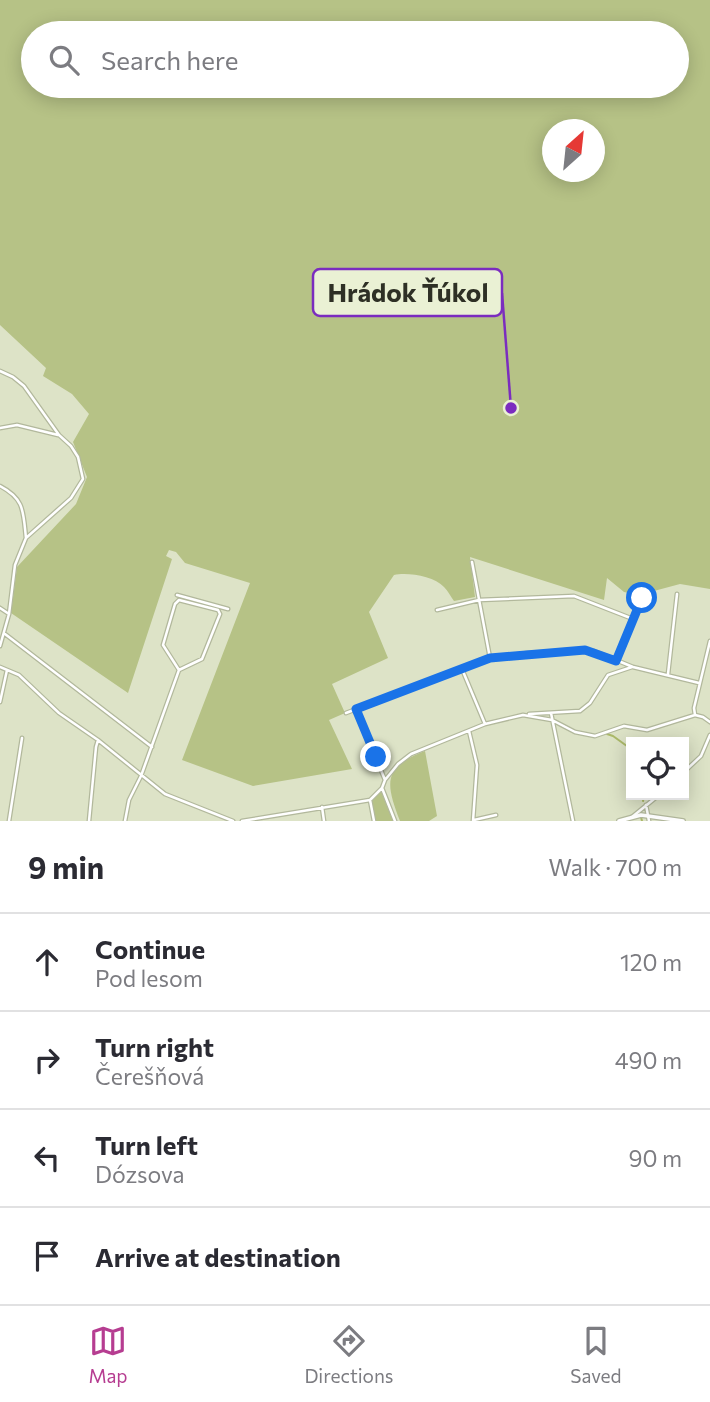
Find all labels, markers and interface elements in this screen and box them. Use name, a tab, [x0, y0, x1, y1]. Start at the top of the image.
search box	[21, 21, 689, 98]
icon: search	[45, 41, 83, 79]
text: Search here	[101, 44, 239, 75]
north arrow	[542, 119, 605, 182]
callout: Hrádok Ťúkol	[313, 269, 502, 316]
text: Hrádok Ťúkol	[327, 276, 489, 307]
route start	[626, 582, 657, 613]
map controls	[626, 737, 689, 800]
button: locate	[626, 737, 689, 800]
route end	[360, 741, 391, 772]
text: 9 min	[28, 848, 104, 885]
text: Walk · 700 m	[549, 853, 682, 881]
text: Continue	[95, 933, 205, 964]
icon: ahead	[28, 943, 66, 981]
text: 120 m	[620, 948, 682, 976]
text: Pod lesom	[95, 964, 203, 992]
text: Turn right	[95, 1031, 214, 1062]
icon: right	[28, 1041, 66, 1079]
text: 490 m	[615, 1046, 682, 1074]
text: Čerešňová	[95, 1062, 204, 1090]
text: Turn left	[95, 1129, 198, 1160]
icon: left	[28, 1139, 66, 1177]
text: 90 m	[629, 1144, 682, 1172]
text: Dózsova	[95, 1160, 184, 1188]
icon: arrive	[28, 1237, 66, 1275]
text: Arrive at destination	[95, 1241, 341, 1272]
tab: Map	[88, 1322, 128, 1387]
tab: Directions	[304, 1322, 394, 1387]
tab: Saved	[570, 1322, 622, 1387]

